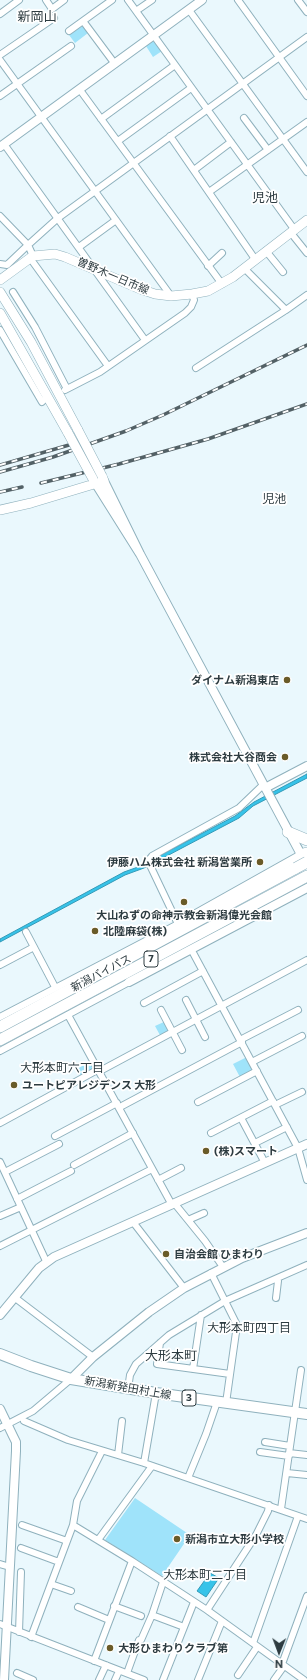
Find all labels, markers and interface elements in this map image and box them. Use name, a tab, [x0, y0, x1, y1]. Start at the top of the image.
district label: 新岡山	[18, 9, 56, 25]
district label: 児池	[252, 190, 278, 206]
street label: 曽野木一日市線	[75, 255, 151, 297]
district label: 児池	[262, 492, 286, 506]
place label: ダイナム新潟東店	[191, 673, 279, 687]
marker: ダイナム新潟東店	[282, 675, 292, 685]
place label: 株式会社大谷商会	[189, 750, 277, 764]
marker: 株式会社大谷商会	[280, 752, 290, 762]
place label: 伊藤ハム株式会社 新潟営業所	[107, 855, 252, 869]
marker: 伊藤ハム株式会社 新潟営業所	[255, 857, 265, 867]
marker: 大山ねずの命神示教会新潟偉光会館	[179, 897, 189, 907]
place label: 大山ねずの命神示教会新潟偉光会館	[96, 908, 272, 922]
place label: 北陸麻袋(株)	[103, 924, 167, 938]
marker: 北陸麻袋(株)	[90, 926, 100, 936]
road number: 7	[144, 951, 158, 967]
street label: 新潟バイパス	[69, 952, 133, 994]
district label: 大形本町六丁目	[20, 1061, 104, 1075]
place label: ユートピアレジデンス 大形	[22, 1078, 156, 1092]
marker: ユートピアレジデンス 大形	[9, 1080, 19, 1090]
place label: (株)スマート	[214, 1144, 278, 1158]
marker: (株)スマート	[201, 1146, 211, 1156]
place label: 自治会館 ひまわり	[174, 1247, 264, 1261]
marker: 自治会館 ひまわり	[161, 1249, 171, 1259]
district label: 大形本町四丁目	[207, 1321, 291, 1335]
district label: 大形本町	[145, 1348, 197, 1364]
street label: 新潟新発田村上線	[84, 1374, 172, 1402]
road number: 3	[182, 1390, 196, 1406]
place label: 新潟市立大形小学校	[185, 1532, 284, 1546]
marker: 新潟市立大形小学校	[172, 1534, 182, 1544]
district label: 大形本町二丁目	[163, 1568, 247, 1582]
north arrow	[259, 1632, 299, 1672]
place label: 大形ひまわりクラブ第	[118, 1641, 228, 1655]
marker: 大形ひまわりクラブ第	[105, 1643, 115, 1653]
text: N	[275, 1658, 283, 1671]

